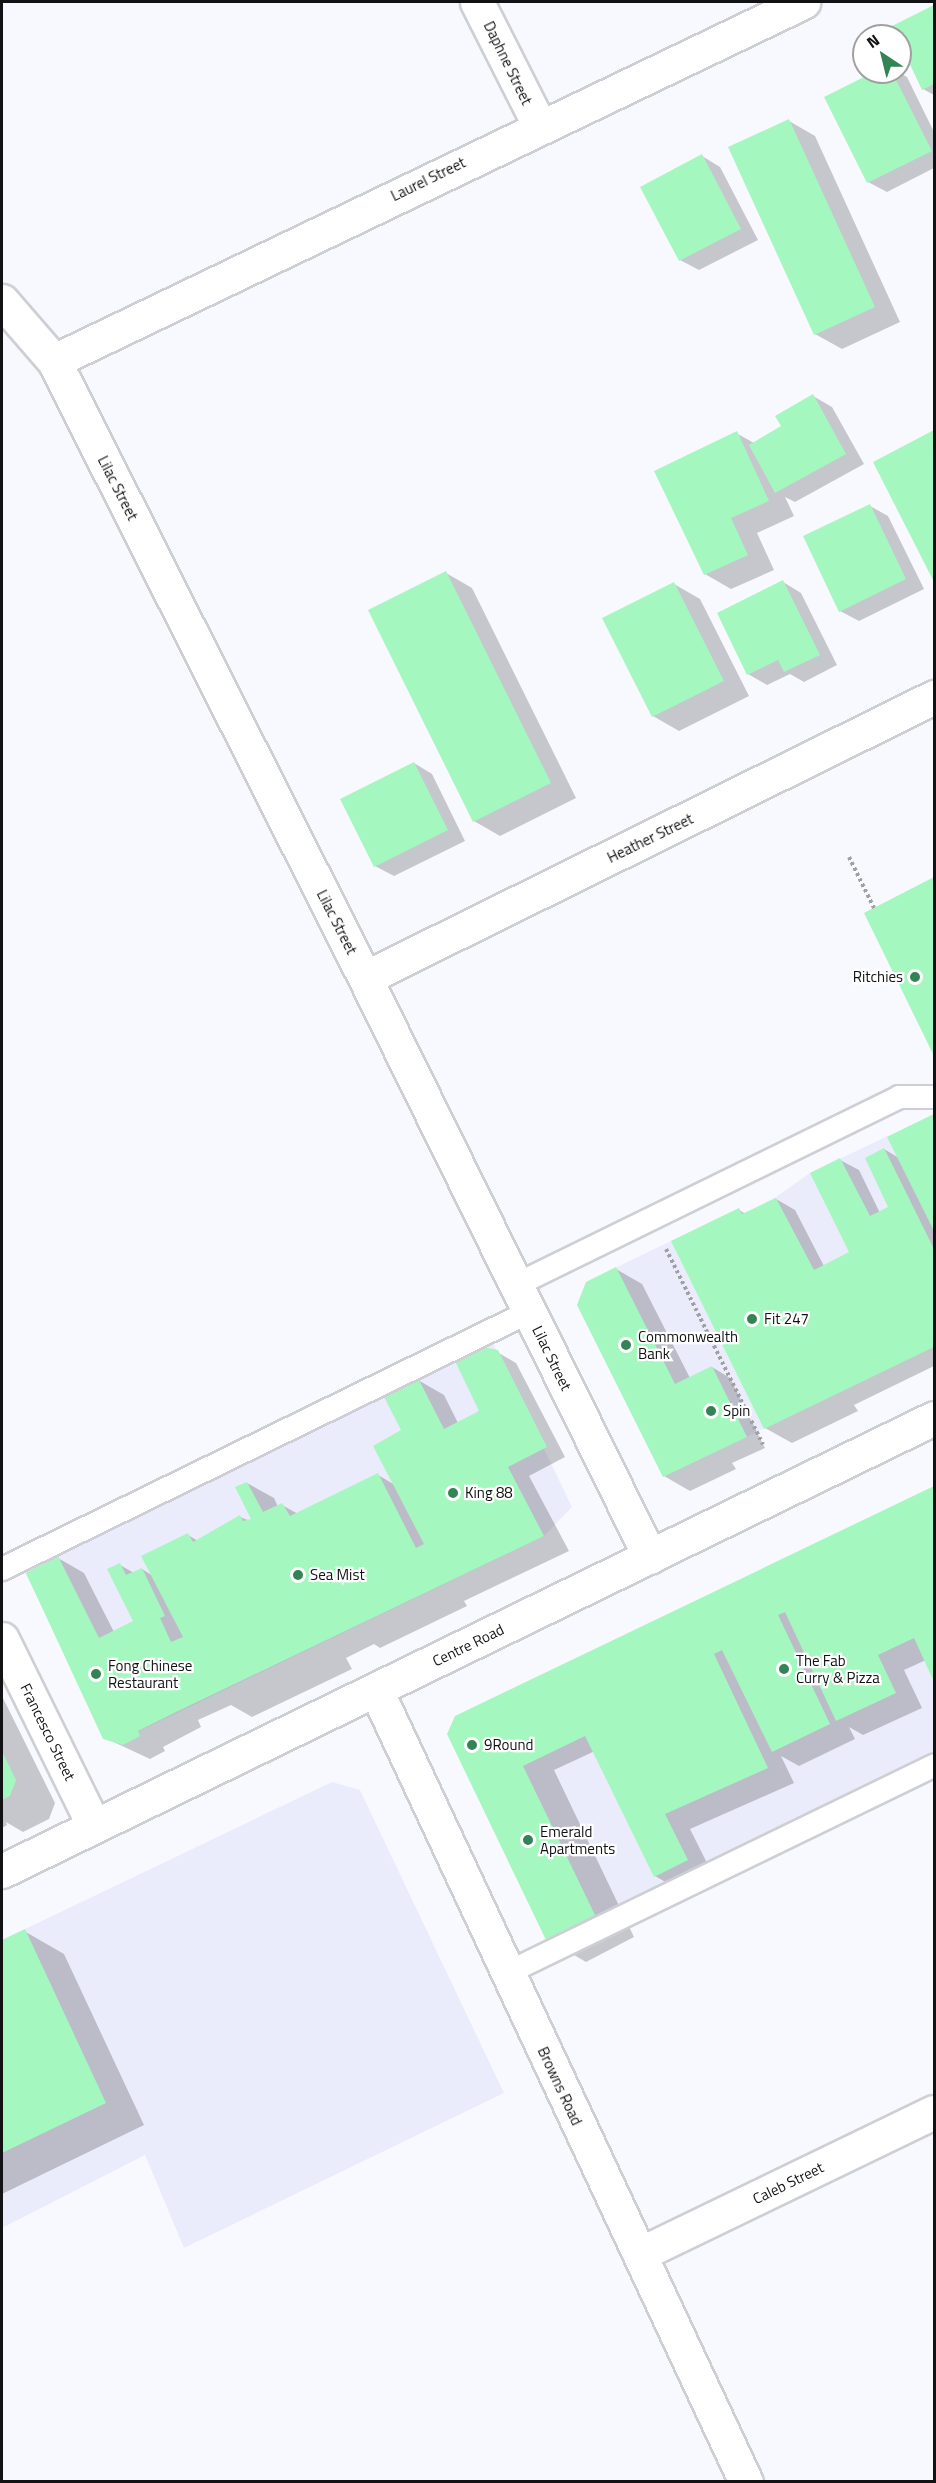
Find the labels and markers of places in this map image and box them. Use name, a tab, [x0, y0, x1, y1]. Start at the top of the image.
place label: Ritchies	[853, 968, 903, 986]
marker: Ritchies	[908, 970, 922, 984]
place label: Fit 247	[764, 1310, 809, 1328]
marker: Fit 247	[745, 1312, 759, 1326]
place label: Commonwealth Bank	[638, 1327, 738, 1362]
marker: Commonwealth Bank	[619, 1338, 633, 1352]
place label: Spin	[723, 1402, 750, 1420]
marker: Spin	[704, 1404, 718, 1418]
place label: King 88	[465, 1484, 513, 1502]
marker: King 88	[446, 1486, 460, 1500]
place label: Sea Mist	[310, 1566, 365, 1584]
marker: Sea Mist	[291, 1568, 305, 1582]
place label: The Fab Curry & Pizza	[796, 1651, 880, 1686]
place label: Fong Chinese Restaurant	[108, 1656, 192, 1691]
marker: The Fab Curry & Pizza	[777, 1662, 791, 1676]
marker: Fong Chinese Restaurant	[89, 1667, 103, 1681]
place label: 9Round	[484, 1736, 533, 1754]
marker: 9Round	[465, 1738, 479, 1752]
place label: Emerald Apartments	[540, 1822, 615, 1857]
marker: Emerald Apartments	[521, 1833, 535, 1847]

